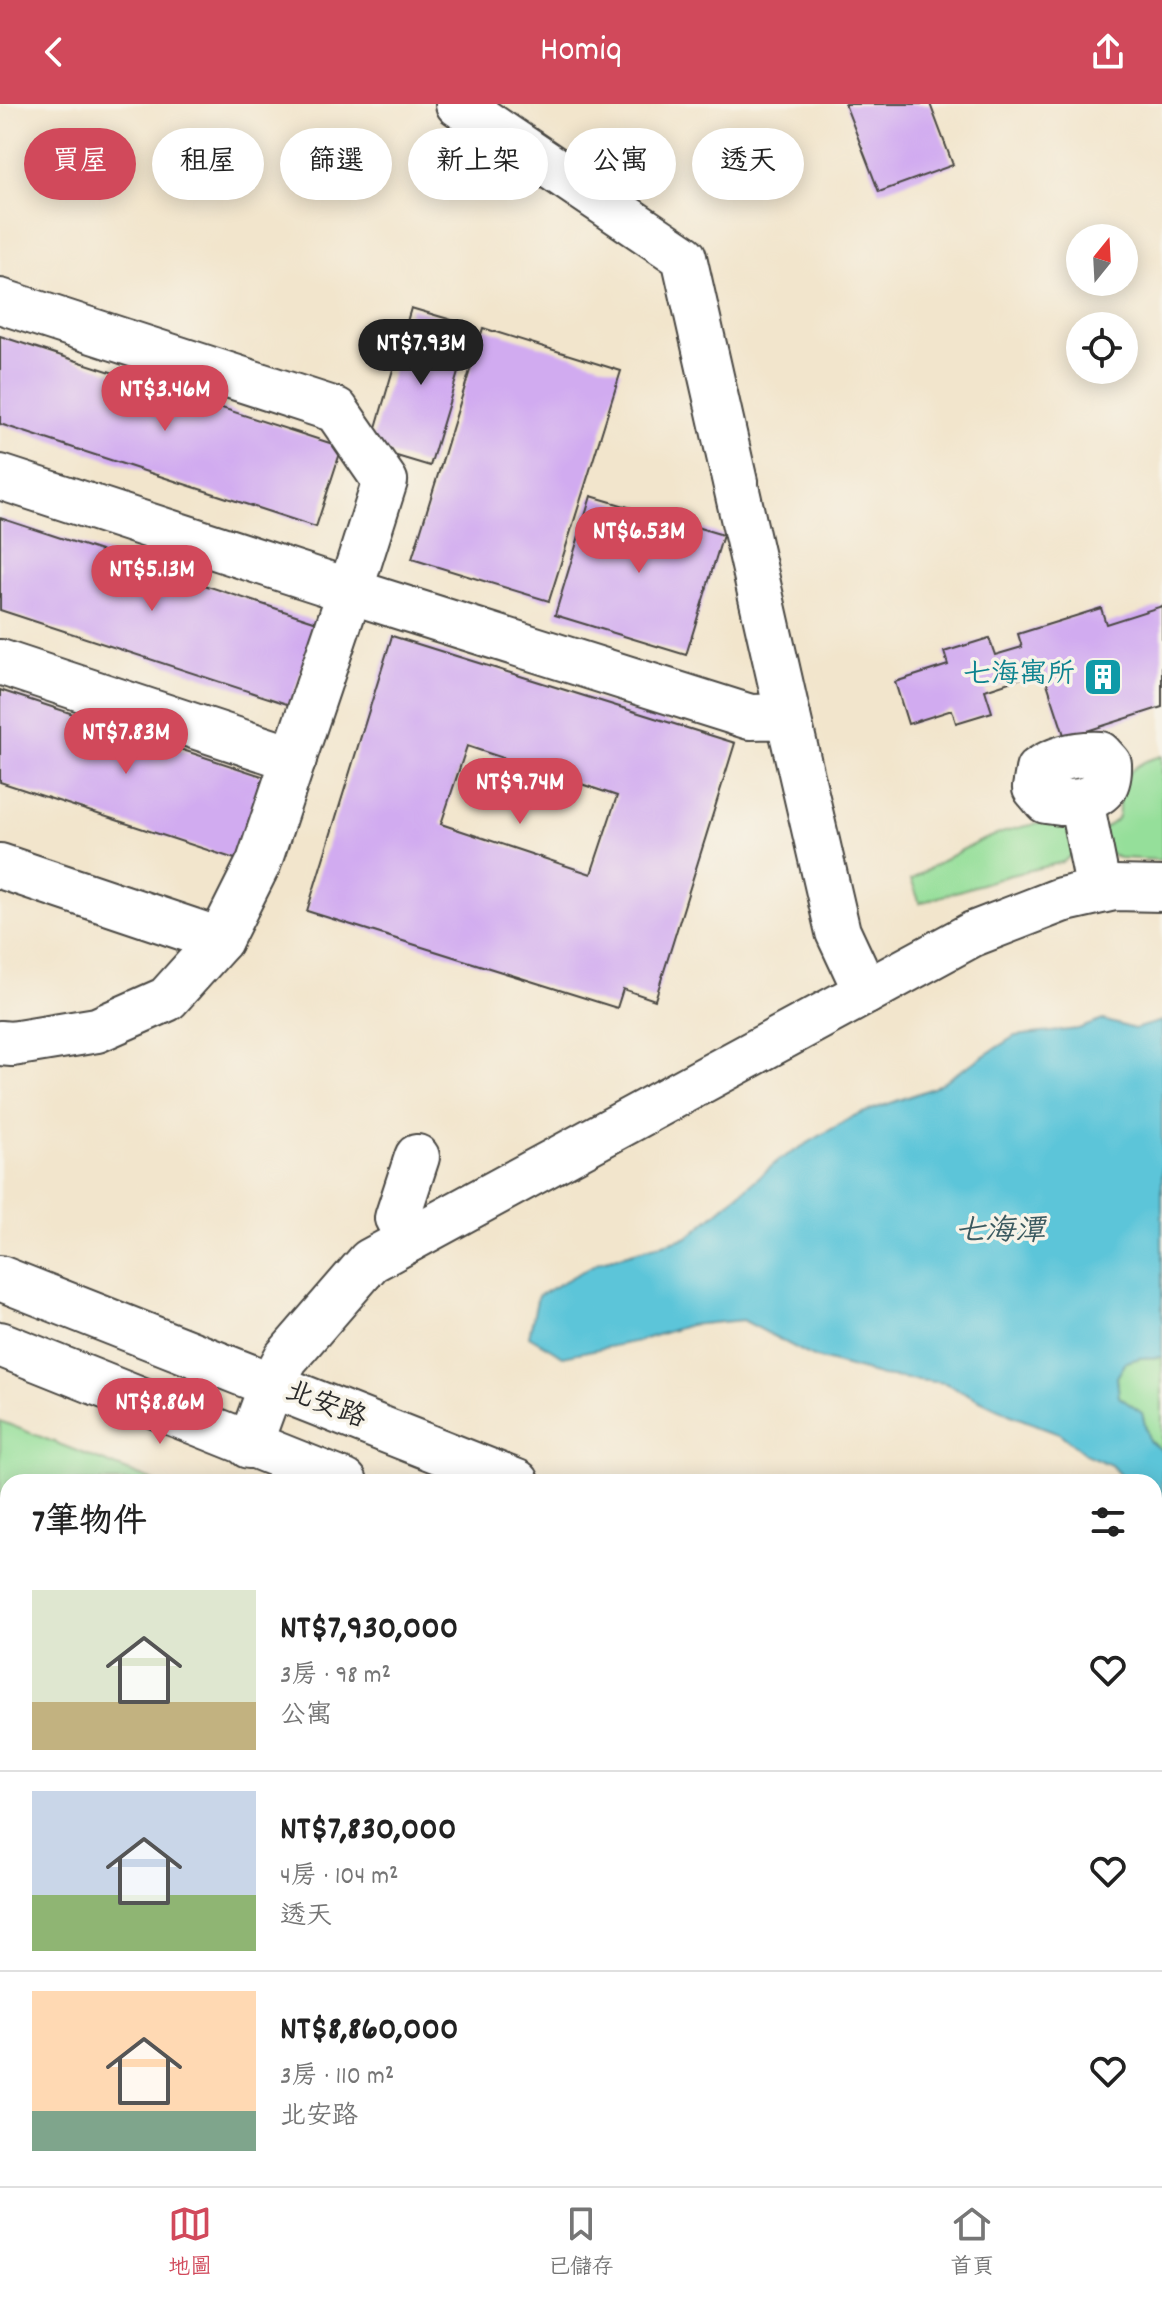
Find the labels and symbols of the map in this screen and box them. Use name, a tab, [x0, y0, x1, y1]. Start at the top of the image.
north arrow	[1066, 224, 1138, 296]
pin: NT$7.93M	[338, 319, 504, 387]
pin: NT$3.46M	[82, 365, 248, 433]
pin: NT$6.53M	[556, 507, 722, 575]
pin: NT$5.13M	[69, 545, 235, 613]
building icon: 七海寓所	[1082, 656, 1124, 698]
place label: 七海寓所	[963, 657, 1075, 697]
pin: NT$7.83M	[43, 708, 209, 776]
pin: NT$9.74M	[437, 758, 603, 826]
water label: 七海潭	[955, 1212, 1048, 1255]
street label: 北安路	[279, 1373, 371, 1441]
pin: NT$8.86M	[77, 1378, 243, 1446]

